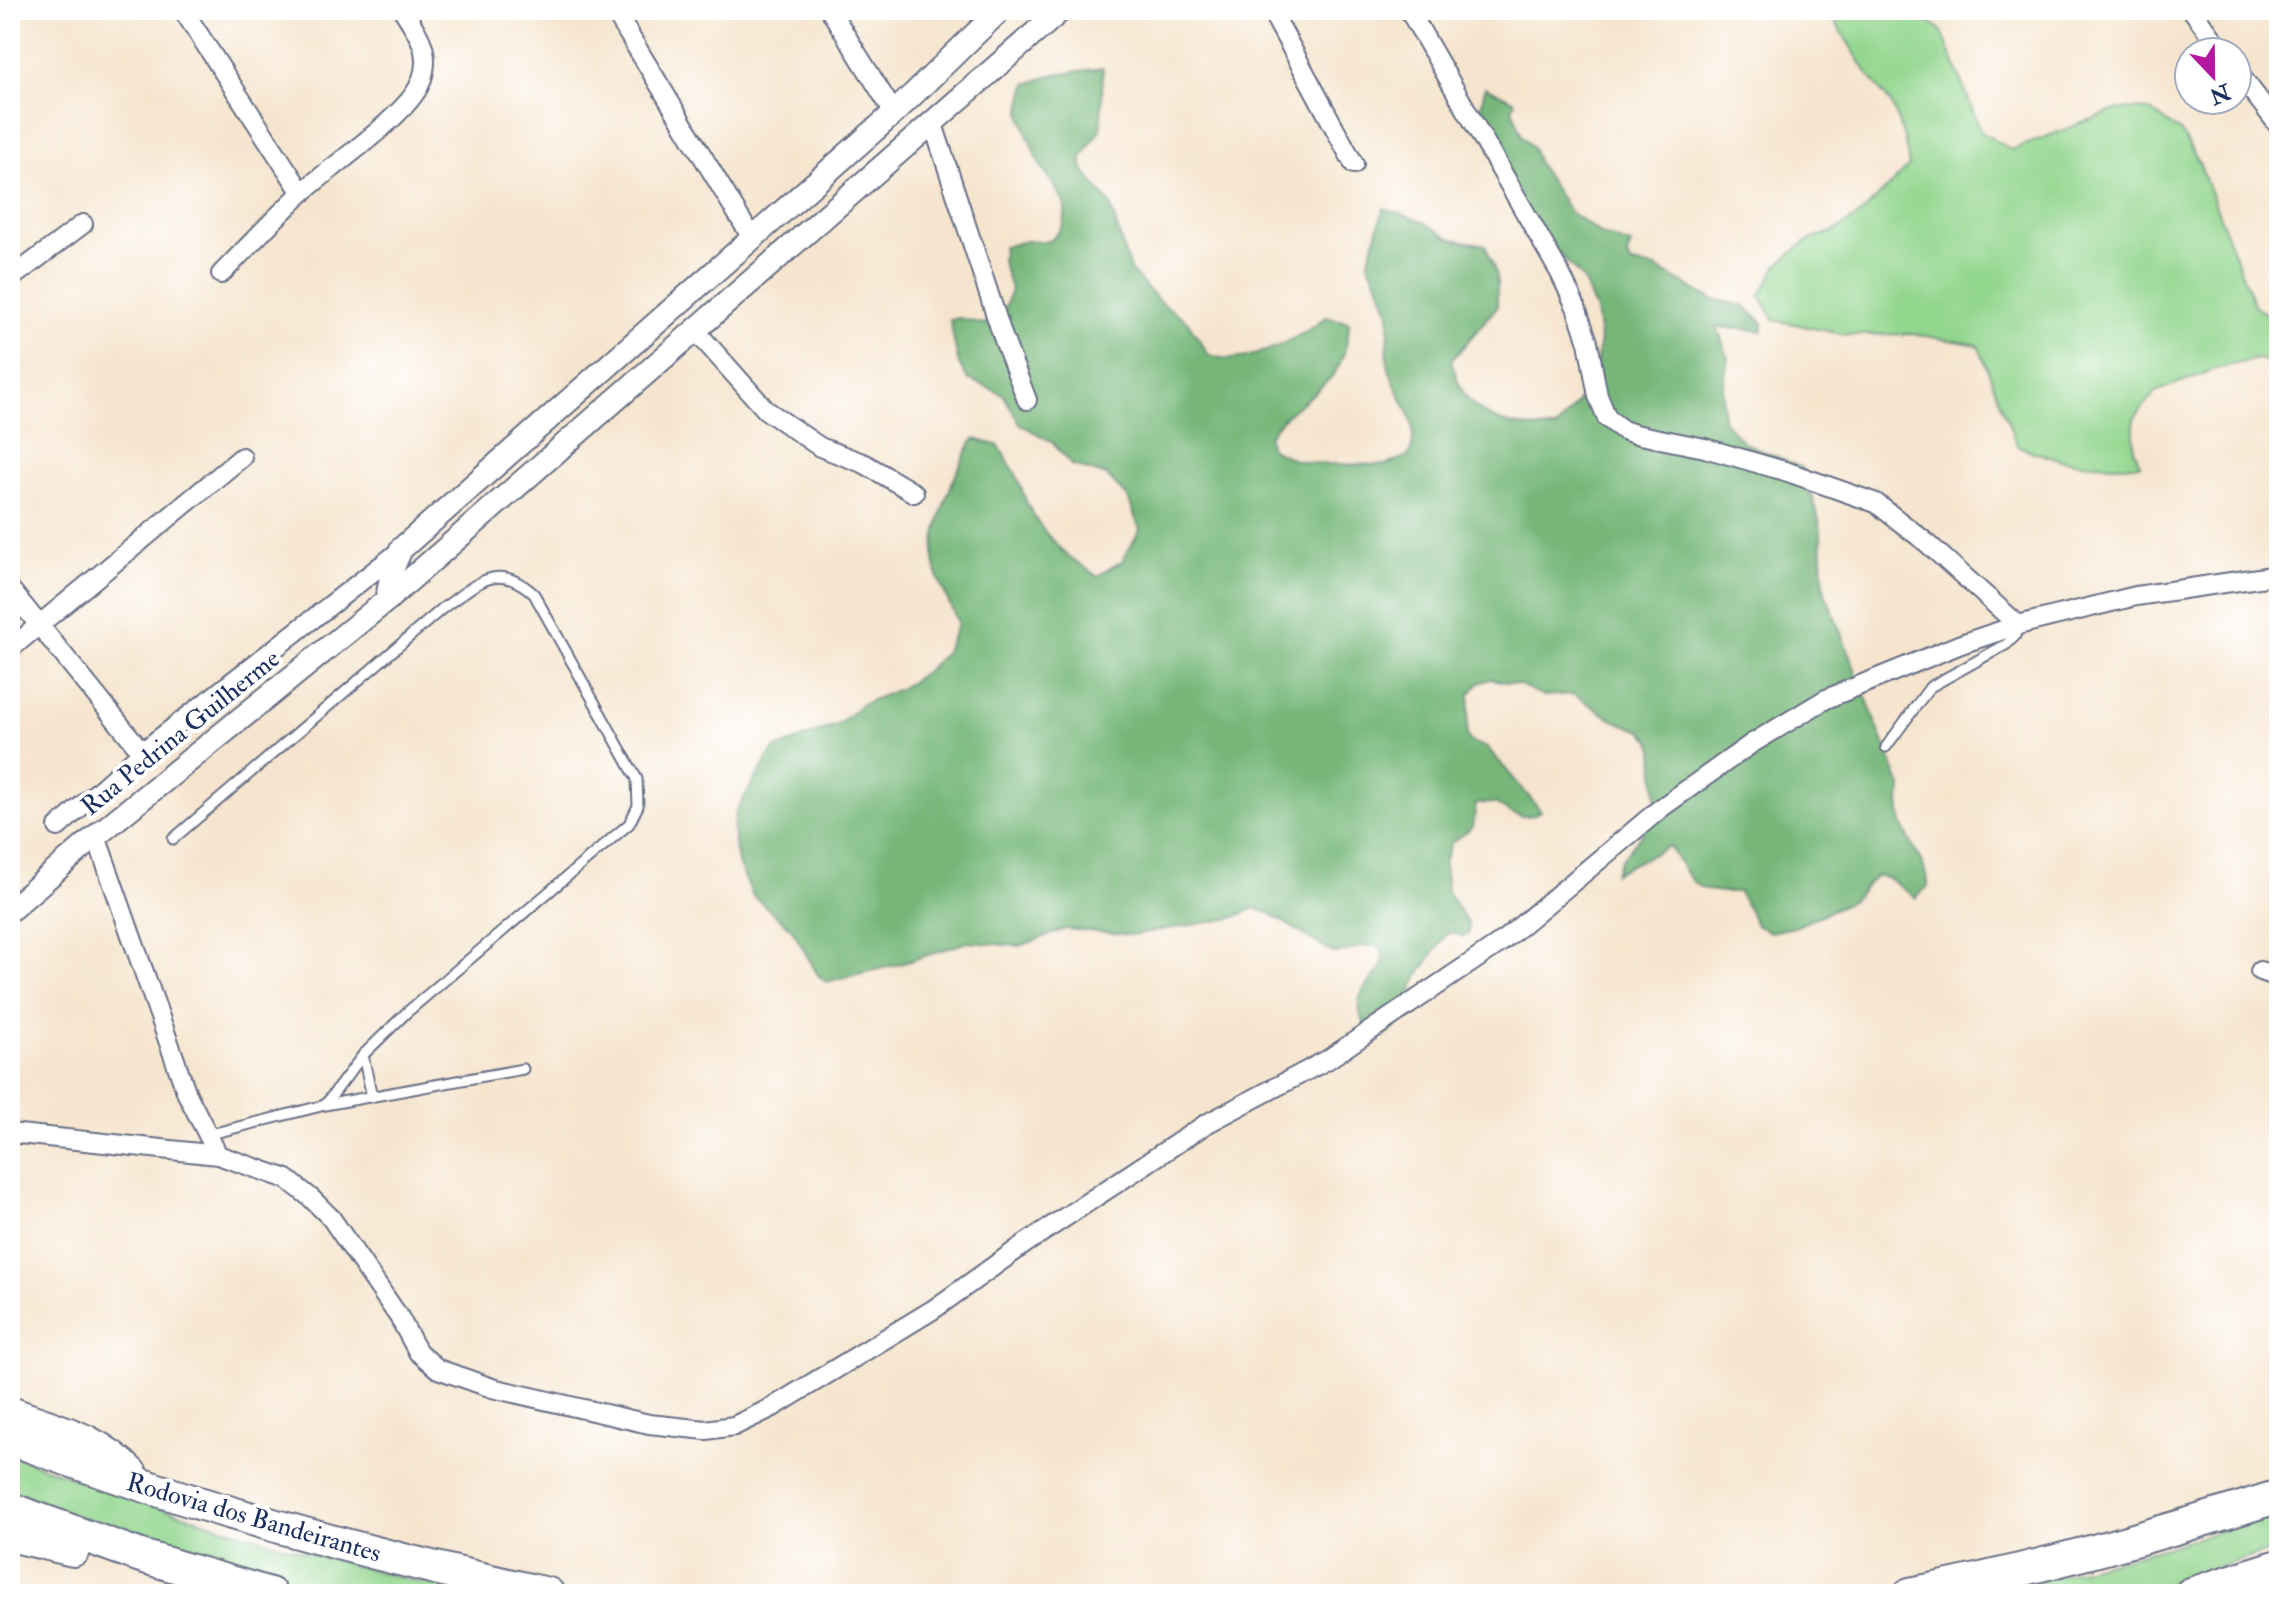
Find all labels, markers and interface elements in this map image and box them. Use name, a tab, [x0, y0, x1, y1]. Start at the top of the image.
north arrow	[2173, 36, 2253, 116]
text: N	[2205, 77, 2235, 110]
street label: Rua Pedrina Guilherme	[75, 643, 287, 823]
street label: Rodovia dos Bandeirantes	[123, 1466, 385, 1570]

